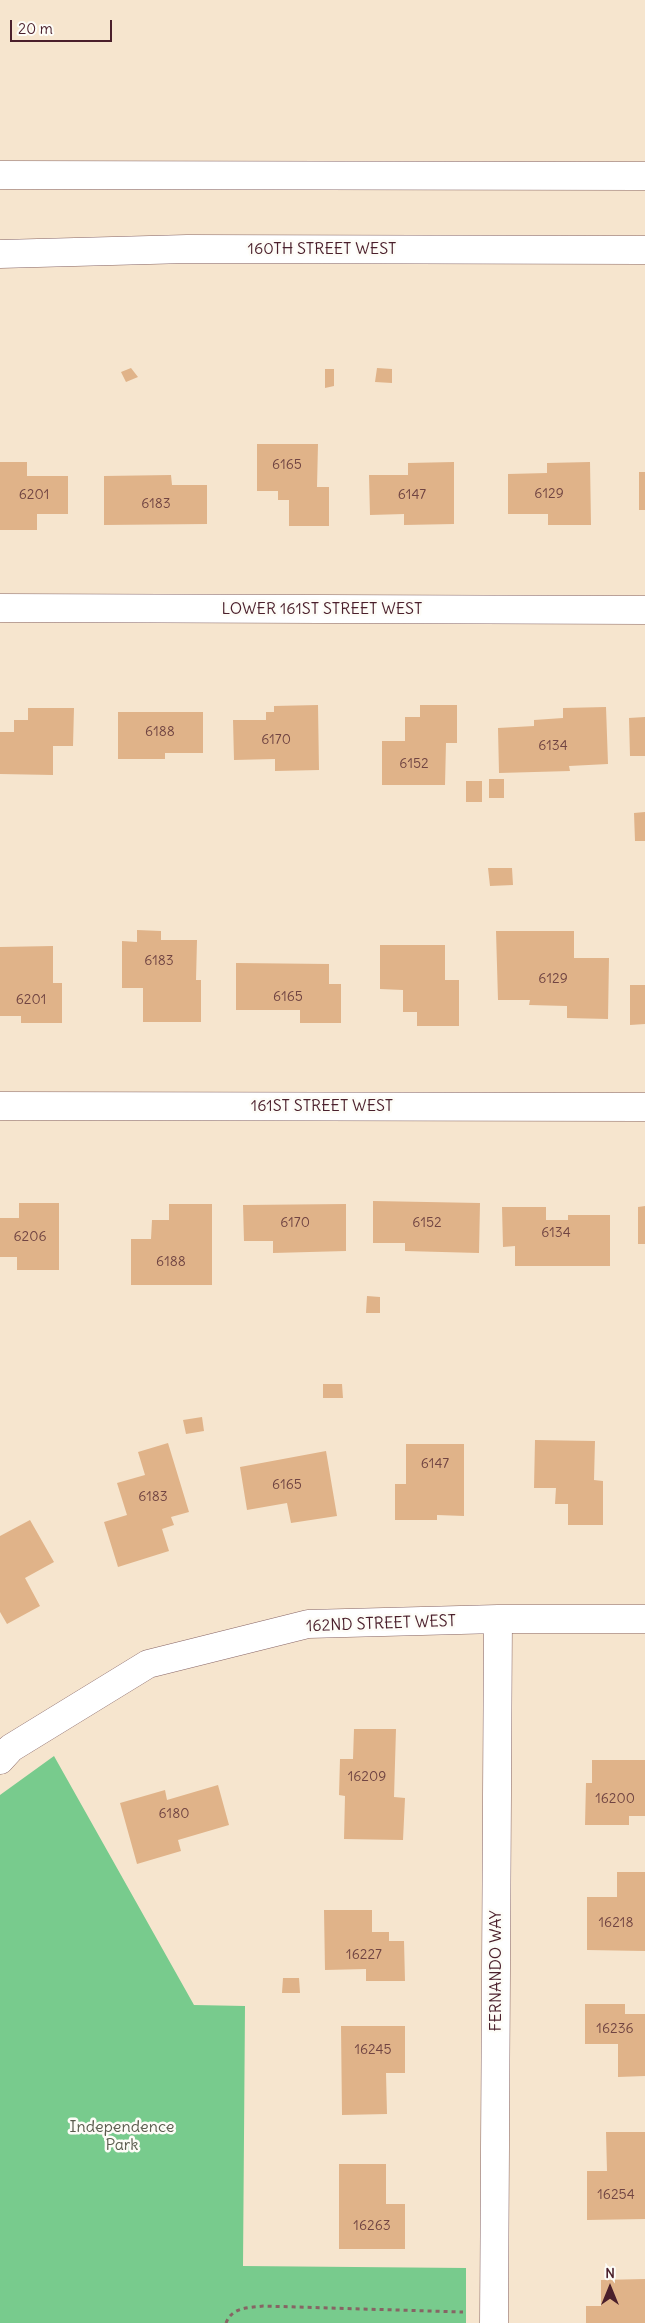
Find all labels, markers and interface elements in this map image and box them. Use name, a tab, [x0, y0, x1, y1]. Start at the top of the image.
scale bar	[12, 10, 115, 42]
text: 20 m	[18, 19, 53, 38]
street label: 160TH STREET WEST	[248, 239, 396, 259]
house number: 6165	[272, 457, 302, 473]
house number: 6129	[534, 486, 564, 502]
house number: 6201	[19, 487, 49, 503]
house number: 6147	[398, 487, 426, 503]
house number: 6183	[141, 496, 171, 512]
street label: LOWER 161ST STREET WEST	[222, 599, 422, 619]
house number: 6188	[145, 724, 175, 740]
house number: 6170	[261, 732, 291, 748]
house number: 6134	[538, 738, 568, 754]
house number: 6152	[399, 756, 429, 772]
house number: 6183	[144, 953, 174, 969]
house number: 6129	[538, 971, 568, 987]
house number: 6165	[273, 989, 303, 1005]
house number: 6201	[16, 992, 46, 1008]
street label: 161ST STREET WEST	[251, 1096, 393, 1116]
house number: 6170	[280, 1215, 310, 1231]
house number: 6152	[412, 1215, 442, 1231]
house number: 6134	[541, 1225, 571, 1241]
house number: 6206	[13, 1229, 47, 1245]
house number: 6188	[156, 1254, 186, 1270]
house number: 6147	[421, 1456, 449, 1472]
house number: 6165	[272, 1477, 302, 1493]
house number: 6183	[138, 1489, 168, 1505]
street label: 162ND STREET WEST	[306, 1612, 456, 1636]
house number: 16209	[348, 1769, 386, 1785]
house number: 16200	[595, 1791, 635, 1807]
house number: 6180	[159, 1806, 189, 1822]
street label: FERNANDO WAY	[486, 1910, 506, 2032]
house number: 16218	[599, 1915, 633, 1931]
house number: 16227	[346, 1947, 382, 1963]
house number: 16236	[596, 2021, 634, 2037]
house number: 16245	[354, 2042, 392, 2058]
park label: Independence Park	[70, 2117, 174, 2155]
house number: 16254	[597, 2187, 635, 2203]
house number: 16263	[353, 2218, 391, 2234]
north arrow	[585, 2263, 635, 2313]
text: N	[605, 2264, 615, 2282]

